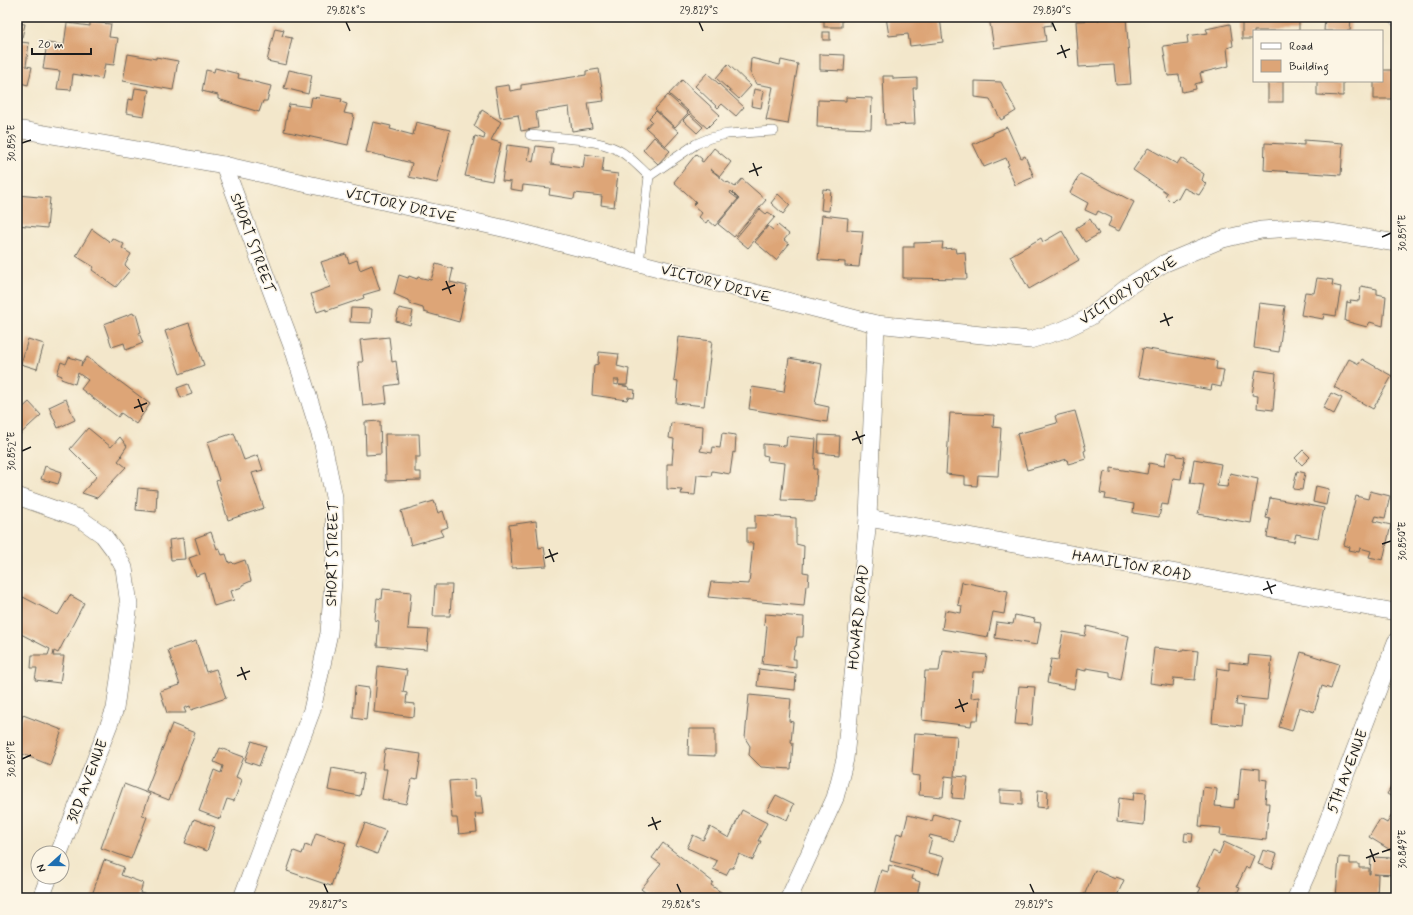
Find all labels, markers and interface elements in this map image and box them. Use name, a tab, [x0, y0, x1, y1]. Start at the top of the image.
text: 29.828°S	[327, 4, 366, 18]
text: 29.829°S	[680, 4, 719, 18]
text: 29.830°S	[1033, 4, 1071, 18]
scale bar	[32, 30, 91, 56]
legend	[1253, 30, 1383, 82]
text: 20 m	[38, 37, 64, 53]
text: Road	[1289, 39, 1313, 55]
text: Building	[1289, 59, 1329, 76]
text: 30.853°E	[5, 124, 19, 161]
street label: VICTORY DRIVE	[343, 183, 459, 229]
street label: SHORT STREET	[225, 191, 280, 297]
text: 30.851°E	[1396, 215, 1410, 251]
street label: VICTORY DRIVE	[1076, 251, 1182, 330]
street label: VICTORY DRIVE	[658, 260, 773, 308]
text: 30.852°E	[5, 431, 19, 470]
street label: SHORT STREET	[322, 501, 344, 607]
text: 30.850°E	[1396, 521, 1410, 560]
street label: HAMILTON ROAD	[1070, 546, 1193, 586]
street label: HOWARD ROAD	[844, 564, 874, 671]
street label: 5TH AVENUE	[1323, 726, 1373, 816]
street label: 3RD AVENUE	[63, 736, 113, 826]
text: 30.851°E	[5, 741, 19, 777]
text: 30.849°E	[1396, 829, 1410, 868]
north arrow	[30, 845, 70, 885]
text: N	[34, 862, 49, 874]
text: 29.827°S	[309, 898, 348, 912]
text: 29.828°S	[662, 898, 701, 912]
text: 29.829°S	[1015, 898, 1054, 912]

